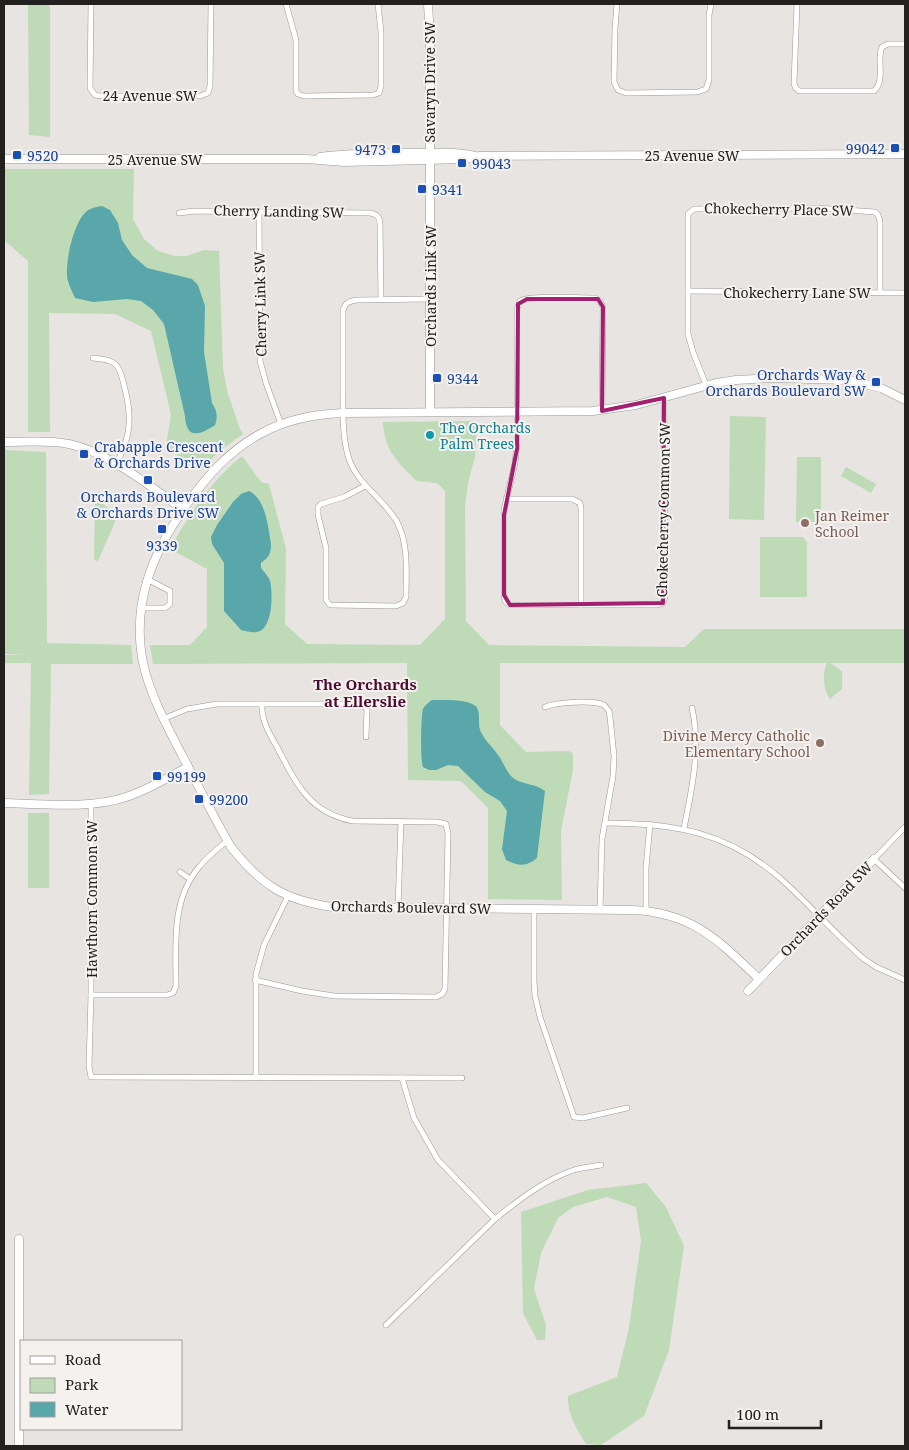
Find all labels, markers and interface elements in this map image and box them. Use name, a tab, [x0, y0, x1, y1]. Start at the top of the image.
street label: Savaryn Drive SW	[420, 21, 439, 143]
street label: 24 Avenue SW	[103, 86, 198, 105]
place label: 99042	[846, 139, 885, 158]
place label: 9473	[355, 140, 386, 159]
marker: 99042	[889, 142, 901, 154]
marker: 9473	[390, 143, 402, 155]
place label: 9520	[27, 146, 58, 165]
street label: 25 Avenue SW	[645, 146, 740, 165]
marker: 9520	[11, 149, 23, 161]
street label: 25 Avenue SW	[108, 150, 203, 169]
place label: 99043	[472, 154, 511, 173]
marker: 99043	[456, 157, 468, 169]
place label: 9341	[432, 180, 463, 199]
marker: 9341	[416, 183, 428, 195]
street label: Chokecherry Place SW	[704, 198, 854, 220]
street label: Cherry Landing SW	[214, 200, 345, 222]
street label: Orchards Link SW	[421, 225, 440, 347]
street label: Cherry Link SW	[250, 251, 270, 357]
street label: Chokecherry Lane SW	[723, 283, 871, 302]
place label: Orchards Way & Orchards Boulevard SW	[705, 365, 867, 400]
place label: 9344	[447, 369, 478, 388]
marker: 9344	[431, 372, 443, 384]
marker: Orchards Way & Orchards Boulevard SW	[870, 376, 882, 388]
place label: The Orchards Palm Trees	[440, 418, 531, 453]
street label: Chokecherry Common SW	[652, 422, 674, 598]
marker: The Orchards Palm Trees	[424, 429, 436, 441]
place label: Crabapple Crescent & Orchards Drive	[94, 437, 223, 472]
marker: Crabapple Crescent & Orchards Drive	[78, 448, 90, 460]
marker: Orchards Boulevard & Orchards Drive SW	[142, 474, 154, 486]
place label: Orchards Boulevard & Orchards Drive SW	[77, 487, 219, 522]
place label: Jan Reimer School	[814, 506, 889, 541]
marker: Jan Reimer School	[799, 517, 811, 529]
marker: 9339	[156, 523, 168, 535]
place label: 9339	[146, 536, 178, 555]
district label: The Orchards at Ellerslie	[313, 674, 417, 711]
place label: Divine Mercy Catholic Elementary School	[663, 726, 811, 761]
marker: Divine Mercy Catholic Elementary School	[814, 737, 826, 749]
place label: 99199	[167, 767, 206, 786]
marker: 99199	[151, 770, 163, 782]
place label: 99200	[209, 790, 248, 809]
marker: 99200	[193, 793, 205, 805]
street label: Hawthorn Common SW	[82, 820, 101, 978]
street label: Orchards Road SW	[776, 857, 877, 961]
street label: Orchards Boulevard SW	[331, 896, 492, 918]
legend	[20, 1340, 182, 1430]
text: Road	[65, 1349, 101, 1369]
text: Park	[65, 1374, 99, 1394]
scale bar	[729, 1398, 822, 1430]
text: Water	[65, 1399, 108, 1419]
text: 100 m	[736, 1404, 779, 1424]

